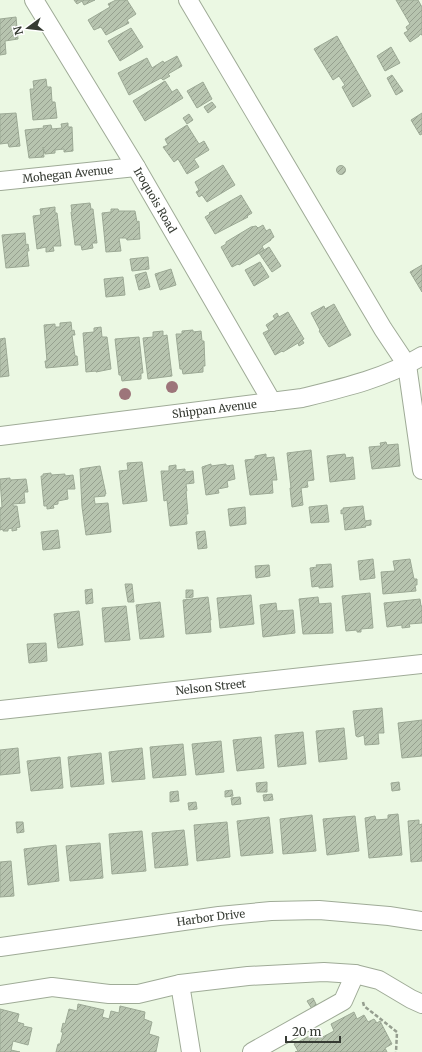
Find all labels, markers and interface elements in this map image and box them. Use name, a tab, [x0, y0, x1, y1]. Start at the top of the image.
north arrow	[8, 8, 48, 48]
text: N	[10, 24, 26, 37]
street label: Mohegan Avenue	[22, 162, 114, 186]
street label: Iroquois Road	[131, 165, 180, 236]
street label: Shippan Avenue	[171, 397, 258, 421]
street label: Nelson Street	[175, 676, 247, 698]
street label: Harbor Drive	[176, 906, 246, 929]
scale bar	[286, 1018, 340, 1044]
text: 20 m	[292, 1024, 321, 1039]

